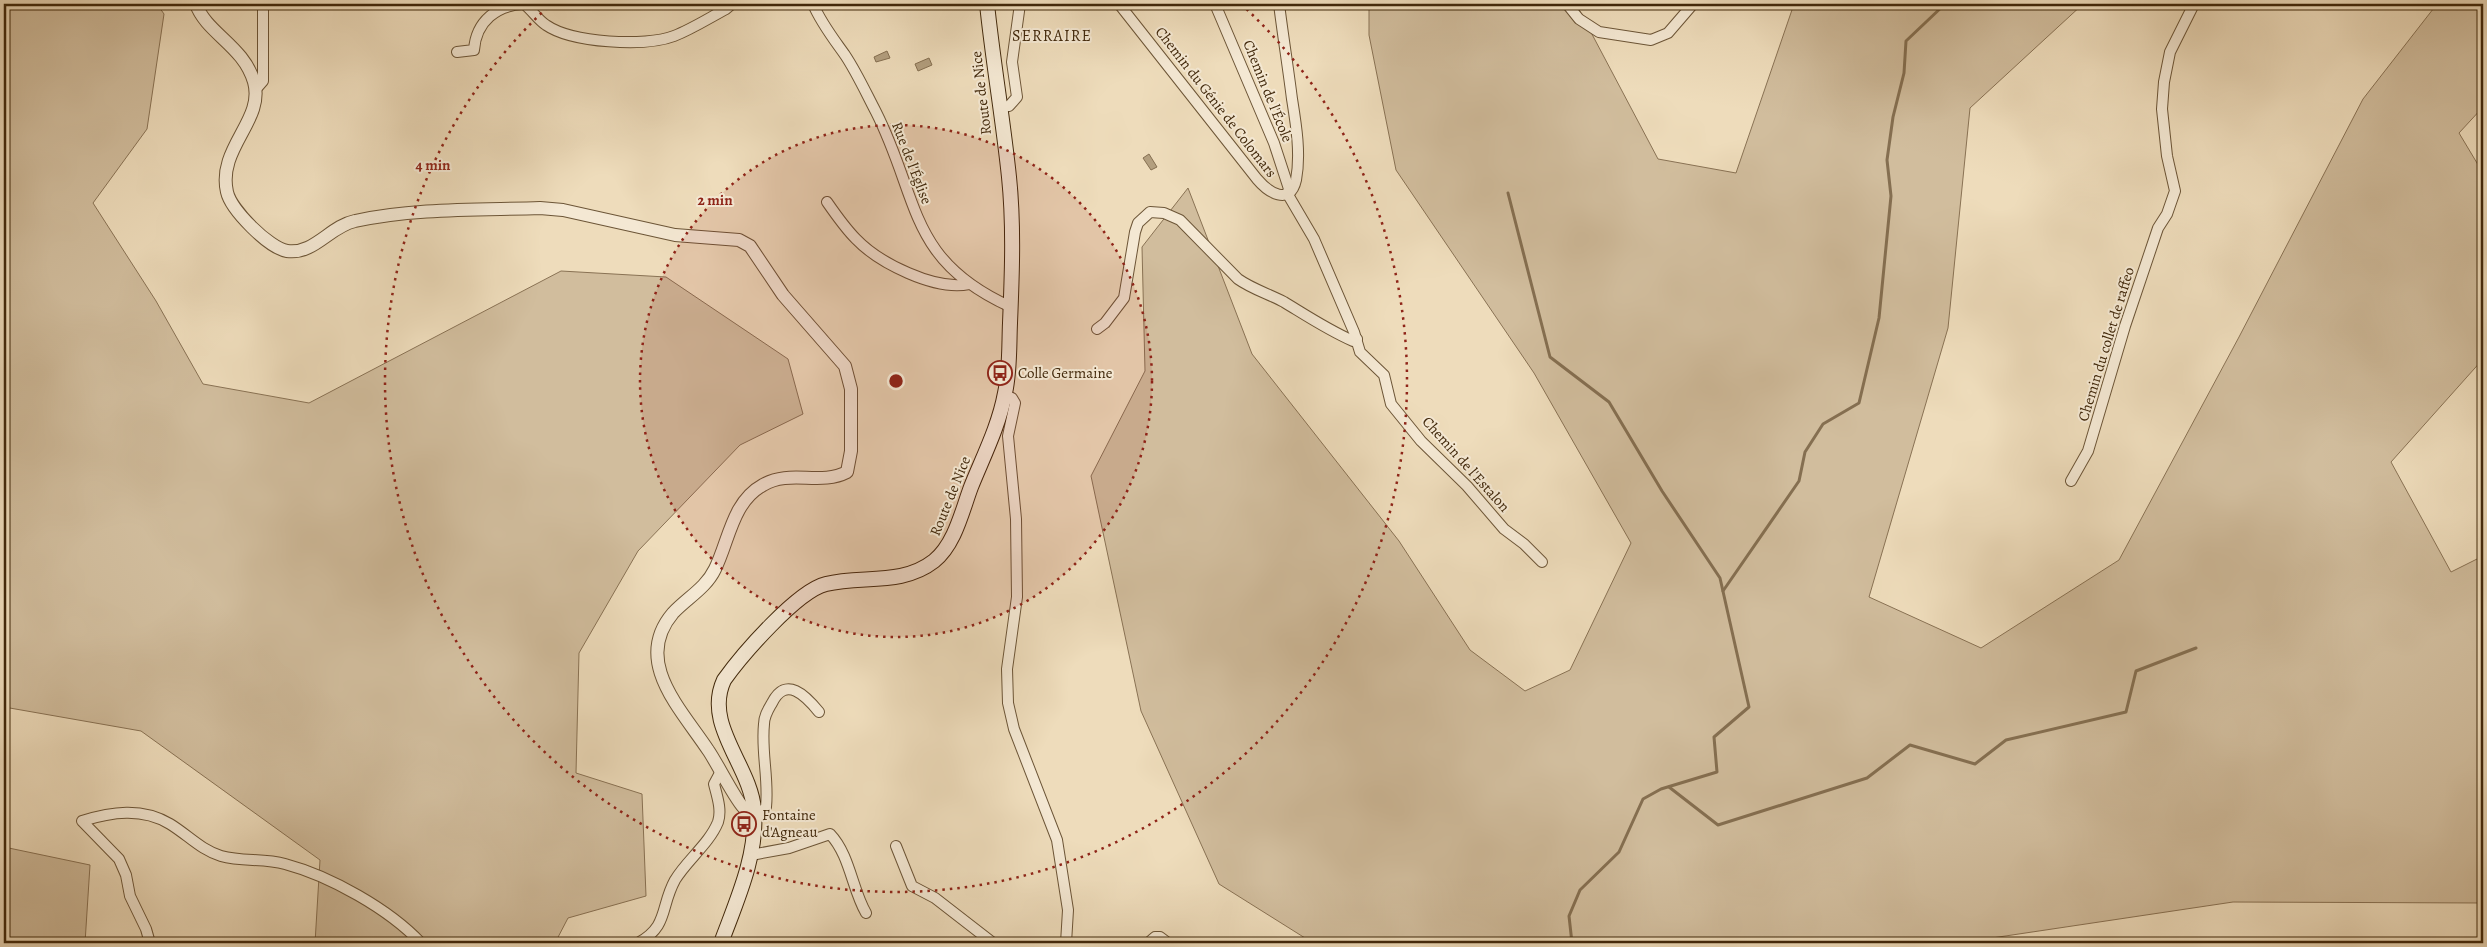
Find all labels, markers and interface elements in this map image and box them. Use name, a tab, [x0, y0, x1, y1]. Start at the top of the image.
street label: Chemin du Génie de Colomars	[1151, 22, 1281, 182]
district label: SERRAIRE	[1012, 25, 1092, 47]
street label: Chemin de l'École	[1238, 37, 1298, 145]
street label: Route de Nice	[966, 50, 996, 136]
street label: Rue de l'Église	[887, 119, 937, 207]
text: 4 min	[415, 155, 451, 175]
text: 2 min	[697, 190, 733, 210]
street label: Chemin du collet de raffeo	[2073, 264, 2139, 424]
bus stop icon: Colle Germaine	[987, 360, 1013, 386]
place label: Colle Germaine	[1018, 363, 1113, 383]
centre of rings	[887, 372, 905, 390]
street label: Chemin de l'Estalon	[1418, 412, 1514, 516]
street label: Route de Nice	[925, 453, 975, 539]
place label: Fontaine d'Agneau	[762, 805, 818, 842]
bus stop icon: Fontaine d'Agneau	[731, 811, 757, 837]

